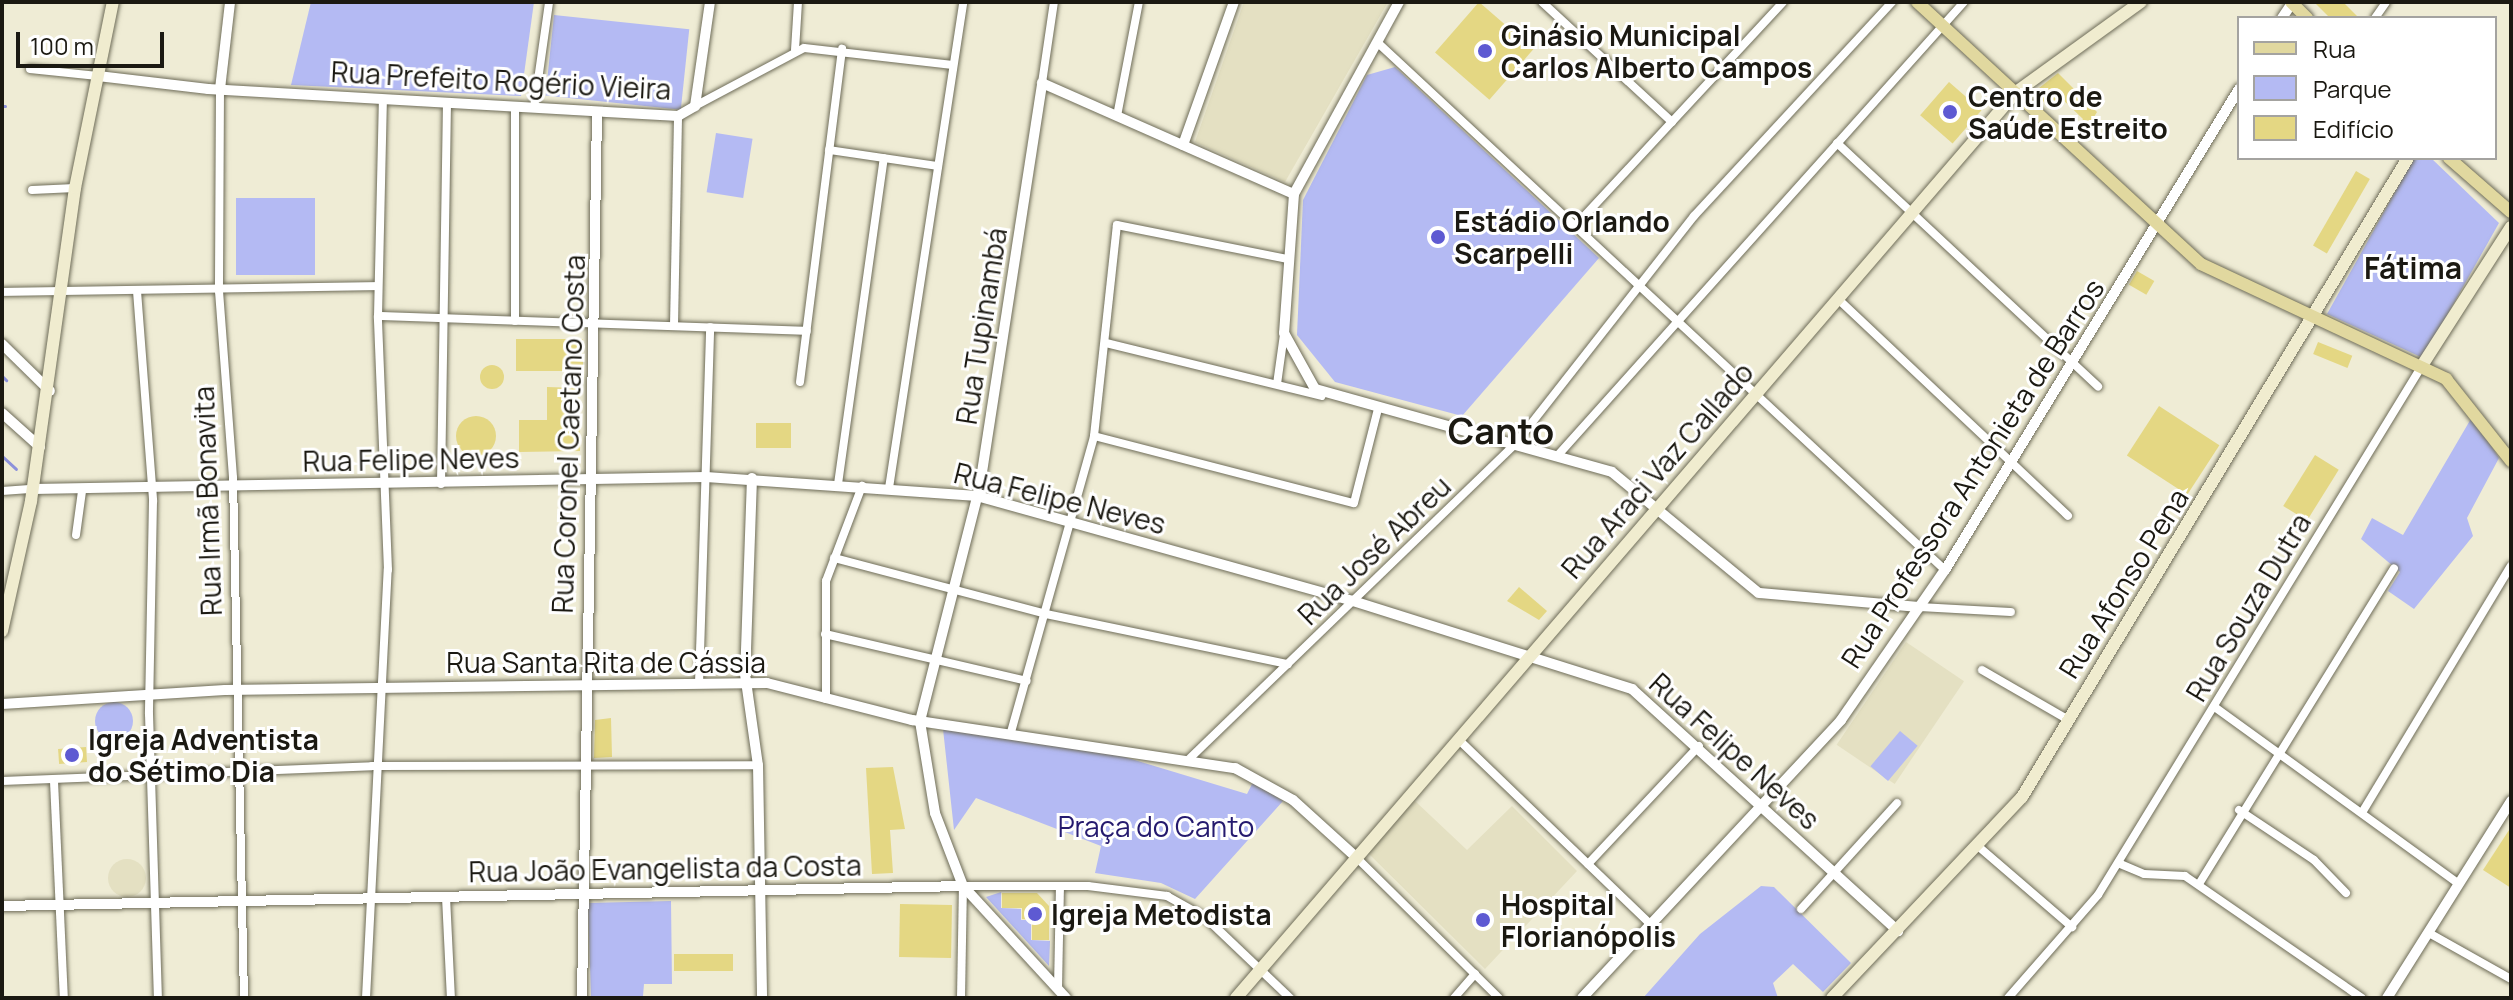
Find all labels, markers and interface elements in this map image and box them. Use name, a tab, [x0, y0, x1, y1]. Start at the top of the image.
scale bar	[20, 16, 168, 66]
legend	[2237, 16, 2497, 160]
place label: Ginásio Municipal Carlos Alberto Campos	[1501, 18, 1812, 84]
text: 100 m	[30, 29, 94, 62]
text: Rua	[2313, 32, 2356, 65]
marker: Ginásio Municipal Carlos Alberto Campos	[1476, 42, 1494, 60]
street label: Rua Prefeito Rogério Vieira	[330, 54, 672, 106]
text: Parque	[2313, 72, 2391, 105]
place label: Centro de Saúde Estreito	[1968, 79, 2168, 145]
marker: Centro de Saúde Estreito	[1939, 101, 1961, 123]
text: Edifício	[2313, 112, 2394, 145]
place label: Estádio Orlando Scarpelli	[1454, 204, 1670, 270]
street label: Rua Tupinambá	[949, 225, 1013, 427]
marker: Estádio Orlando Scarpelli	[1429, 228, 1447, 246]
district label: Fátima	[2364, 250, 2462, 286]
street label: Rua Coronel Caetano Costa	[545, 254, 591, 614]
street label: Rua Professora Antonieta de Barros	[1833, 272, 2111, 674]
street label: Rua Araci Vaz Callado	[1554, 355, 1760, 585]
street label: Rua Irmã Bonavita	[186, 386, 228, 616]
district label: Canto	[1448, 409, 1554, 453]
street label: Rua Felipe Neves	[302, 440, 520, 478]
street label: Rua Felipe Neves	[951, 455, 1169, 541]
street label: Rua José Abreu	[1291, 469, 1457, 631]
street label: Rua Afonso Pena	[2051, 482, 2195, 684]
street label: Rua Souza Dutra	[2179, 507, 2317, 707]
street label: Rua Santa Rita de Cássia	[446, 645, 766, 679]
street label: Rua Felipe Neves	[1643, 666, 1827, 836]
place label: Igreja Adventista do Sétimo Dia	[88, 722, 319, 788]
marker: Igreja Adventista do Sétimo Dia	[63, 746, 81, 764]
park label: Praça do Canto	[1058, 809, 1254, 843]
street label: Rua João Evangelista da Costa	[468, 848, 862, 888]
place label: Hospital Florianópolis	[1501, 887, 1676, 953]
place label: Igreja Metodista	[1051, 897, 1272, 931]
marker: Igreja Metodista	[1026, 905, 1044, 923]
marker: Hospital Florianópolis	[1472, 909, 1494, 931]

